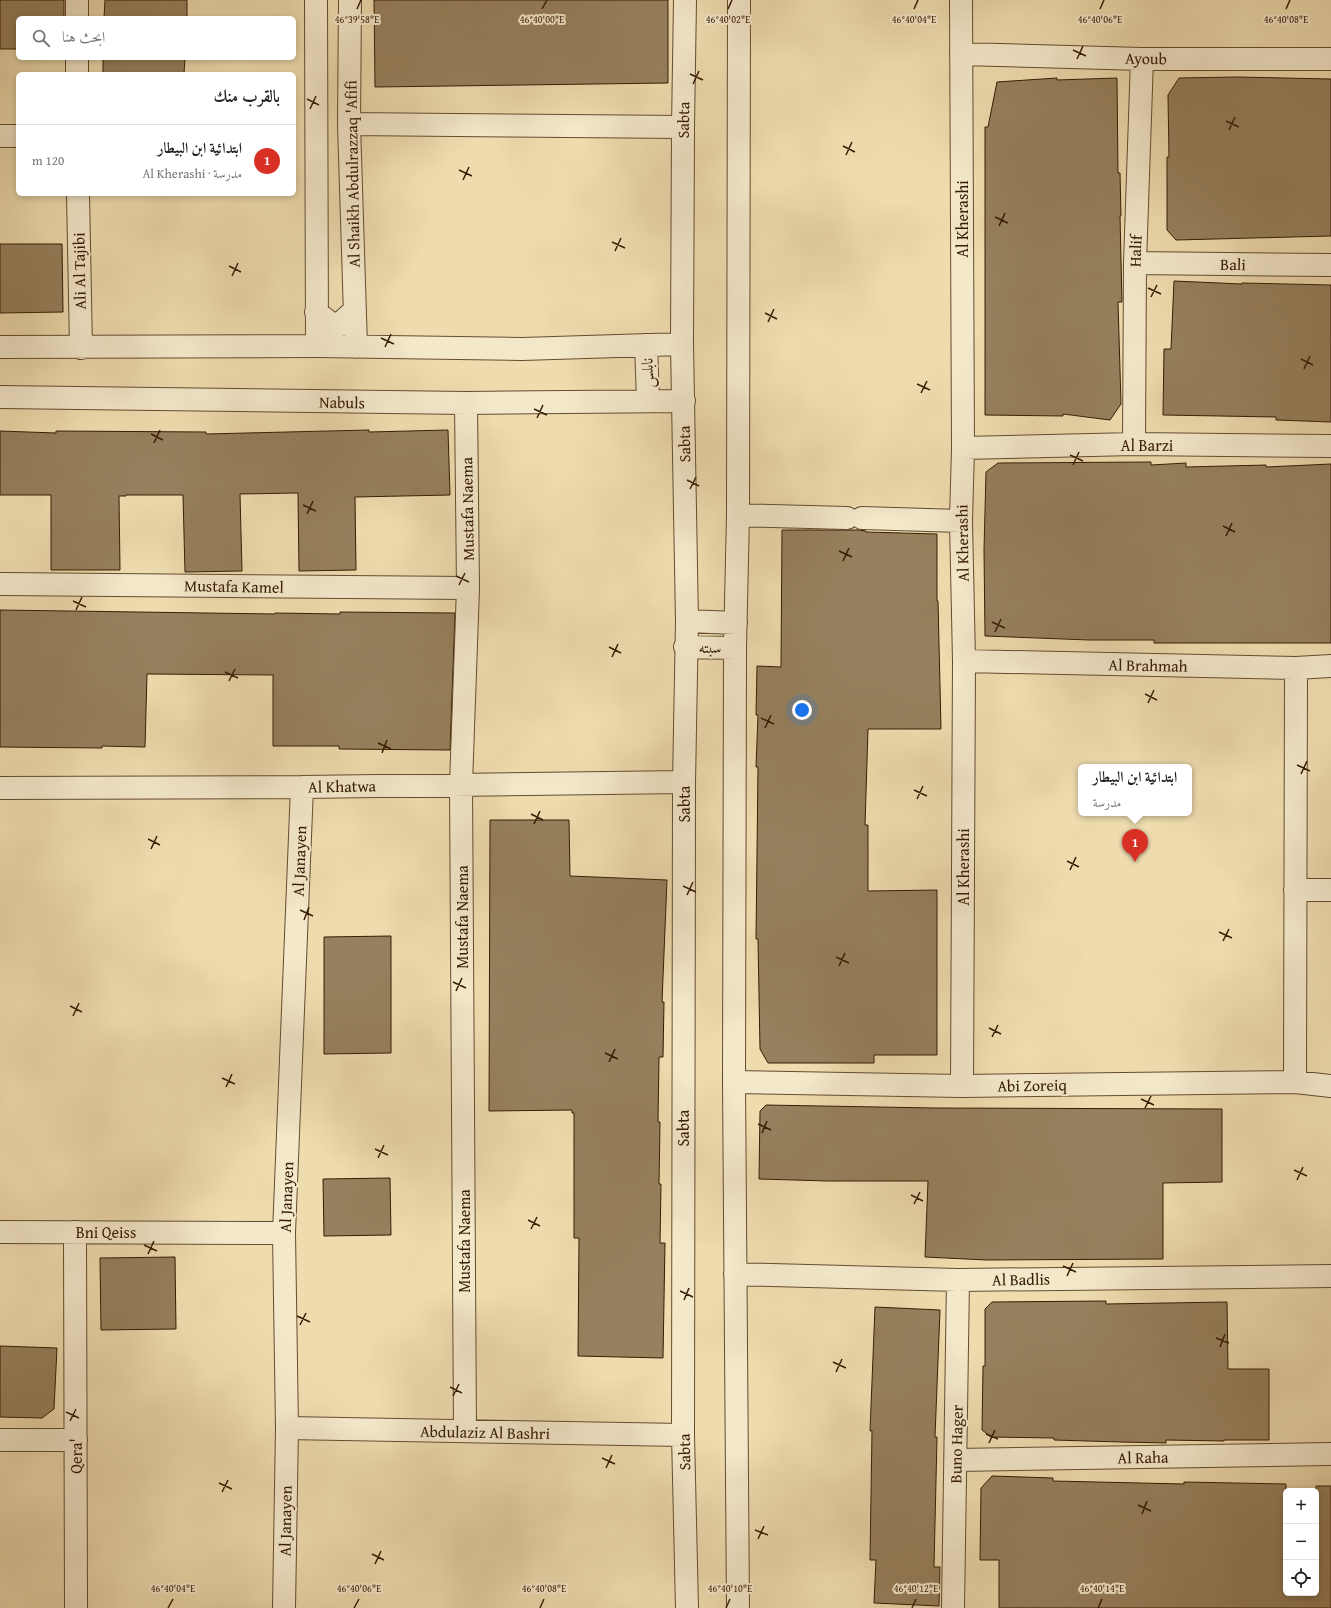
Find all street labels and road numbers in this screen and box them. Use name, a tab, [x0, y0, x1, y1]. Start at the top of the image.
street label: Ayoub	[1125, 46, 1167, 70]
street label: Al Shaikh Abdulrazzaq 'Afifi	[338, 80, 366, 268]
street label: Sabta	[671, 101, 695, 139]
street label: Al Kherashi	[950, 180, 974, 258]
street label: Ali Al Tajibi	[66, 232, 92, 310]
street label: Halif	[1122, 233, 1148, 268]
street label: Bali	[1220, 252, 1247, 276]
street label: نابلس	[634, 358, 660, 388]
street label: Nabuls	[319, 390, 365, 414]
street label: Sabta	[672, 425, 696, 463]
street label: Al Barzi	[1121, 433, 1174, 457]
street label: Mustafa Naema	[454, 457, 480, 561]
street label: Al Kherashi	[949, 504, 975, 582]
street label: Mustafa Kamel	[184, 573, 285, 599]
street label: سبته	[698, 635, 722, 659]
street label: Al Brahmah	[1108, 652, 1188, 678]
street label: Al Khatwa	[308, 773, 377, 799]
street label: Sabta	[672, 785, 696, 822]
street label: Al Janayen	[286, 825, 312, 897]
street label: Al Kherashi	[951, 828, 975, 906]
street label: Mustafa Naema	[450, 865, 474, 969]
street label: Abi Zoreiq	[997, 1072, 1067, 1098]
street label: Sabta	[671, 1109, 695, 1146]
street label: Al Janayen	[273, 1161, 299, 1233]
street label: Mustafa Naema	[452, 1189, 476, 1293]
street label: Bni Qeiss	[76, 1220, 136, 1244]
street label: Al Badlis	[992, 1266, 1050, 1292]
street label: Buno Hager	[943, 1404, 969, 1484]
street label: Abdulaziz Al Bashri	[420, 1419, 551, 1445]
street label: Sabta	[672, 1433, 696, 1471]
street label: Qera'	[64, 1438, 88, 1474]
street label: Al Raha	[1117, 1445, 1169, 1469]
street label: Al Janayen	[272, 1485, 298, 1557]

